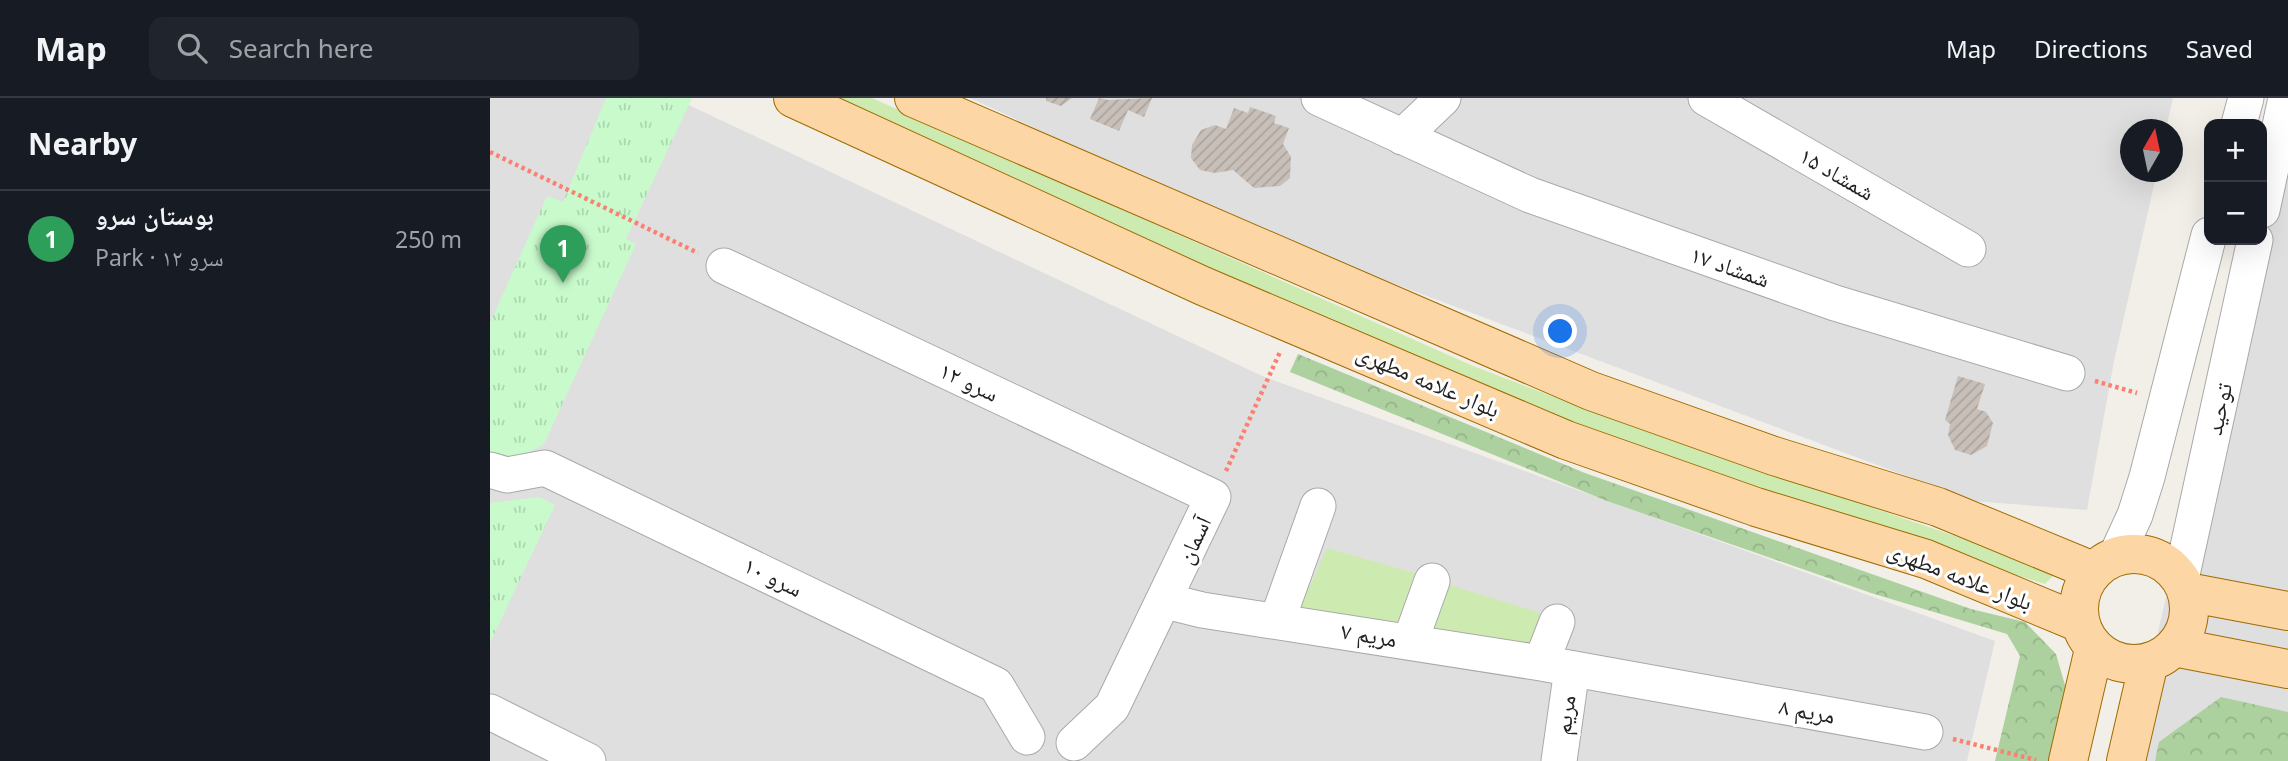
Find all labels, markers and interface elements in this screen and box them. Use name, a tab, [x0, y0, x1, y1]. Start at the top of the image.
search box	[149, 17, 639, 80]
text: Map	[35, 26, 107, 71]
icon: search	[173, 29, 211, 67]
text: Search here	[229, 30, 373, 66]
text: Map	[1946, 32, 1996, 65]
text: Directions	[2034, 32, 2148, 65]
text: Saved	[2186, 32, 2253, 65]
north arrow	[2120, 119, 2183, 182]
map controls	[2204, 119, 2267, 245]
button: +	[2204, 119, 2267, 182]
text: Nearby	[28, 123, 137, 164]
street label: شمشاد ۱۵	[1794, 139, 1881, 207]
button: −	[2204, 182, 2267, 245]
text: بوستان سرو	[95, 197, 214, 233]
text: 1	[44, 223, 58, 255]
text: 250 m	[395, 223, 462, 255]
pin: 1	[540, 225, 586, 283]
street label: شمشاد ۱۷	[1686, 238, 1774, 295]
text: Park · سرو ۱۲	[95, 241, 224, 273]
your location	[1543, 314, 1577, 348]
street label: بلوار علامه مطهری	[1352, 336, 1505, 425]
street label: سرو ۱۲	[935, 354, 1004, 409]
street label: توحید	[2197, 380, 2239, 438]
street label: آسمان	[1168, 509, 1219, 569]
street label: بلوار علامه مطهری	[1883, 533, 2037, 617]
street label: سرو ۱۰	[739, 548, 808, 604]
street label: مریم ۷	[1339, 614, 1399, 655]
street label: مریم ۸	[1777, 689, 1838, 732]
street label: مریم	[1545, 693, 1584, 737]

